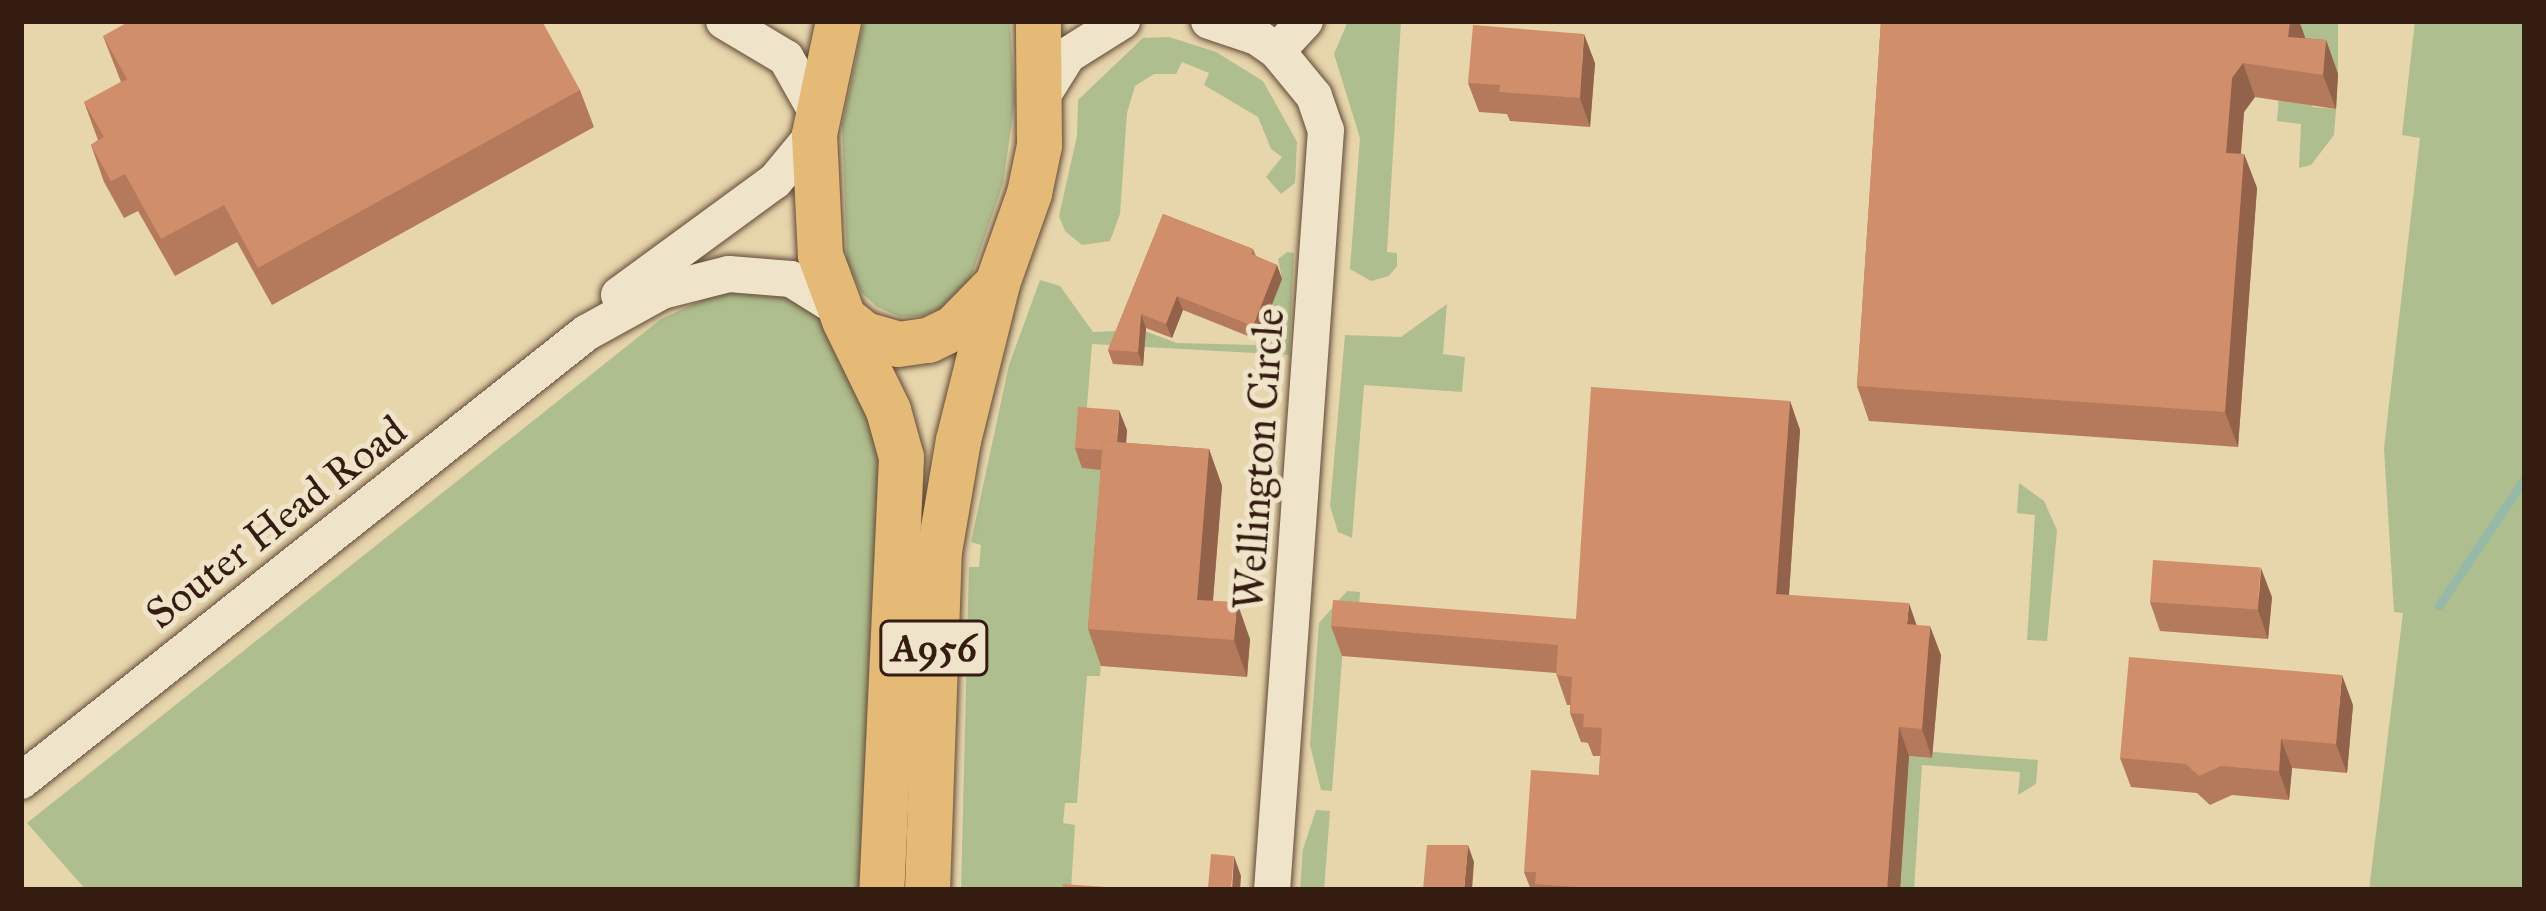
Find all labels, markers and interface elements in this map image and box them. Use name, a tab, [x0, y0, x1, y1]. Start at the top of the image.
street label: Wellington Circle	[1223, 306, 1295, 612]
street label: Souter Head Road	[136, 405, 416, 639]
road number: A956	[877, 615, 991, 681]

